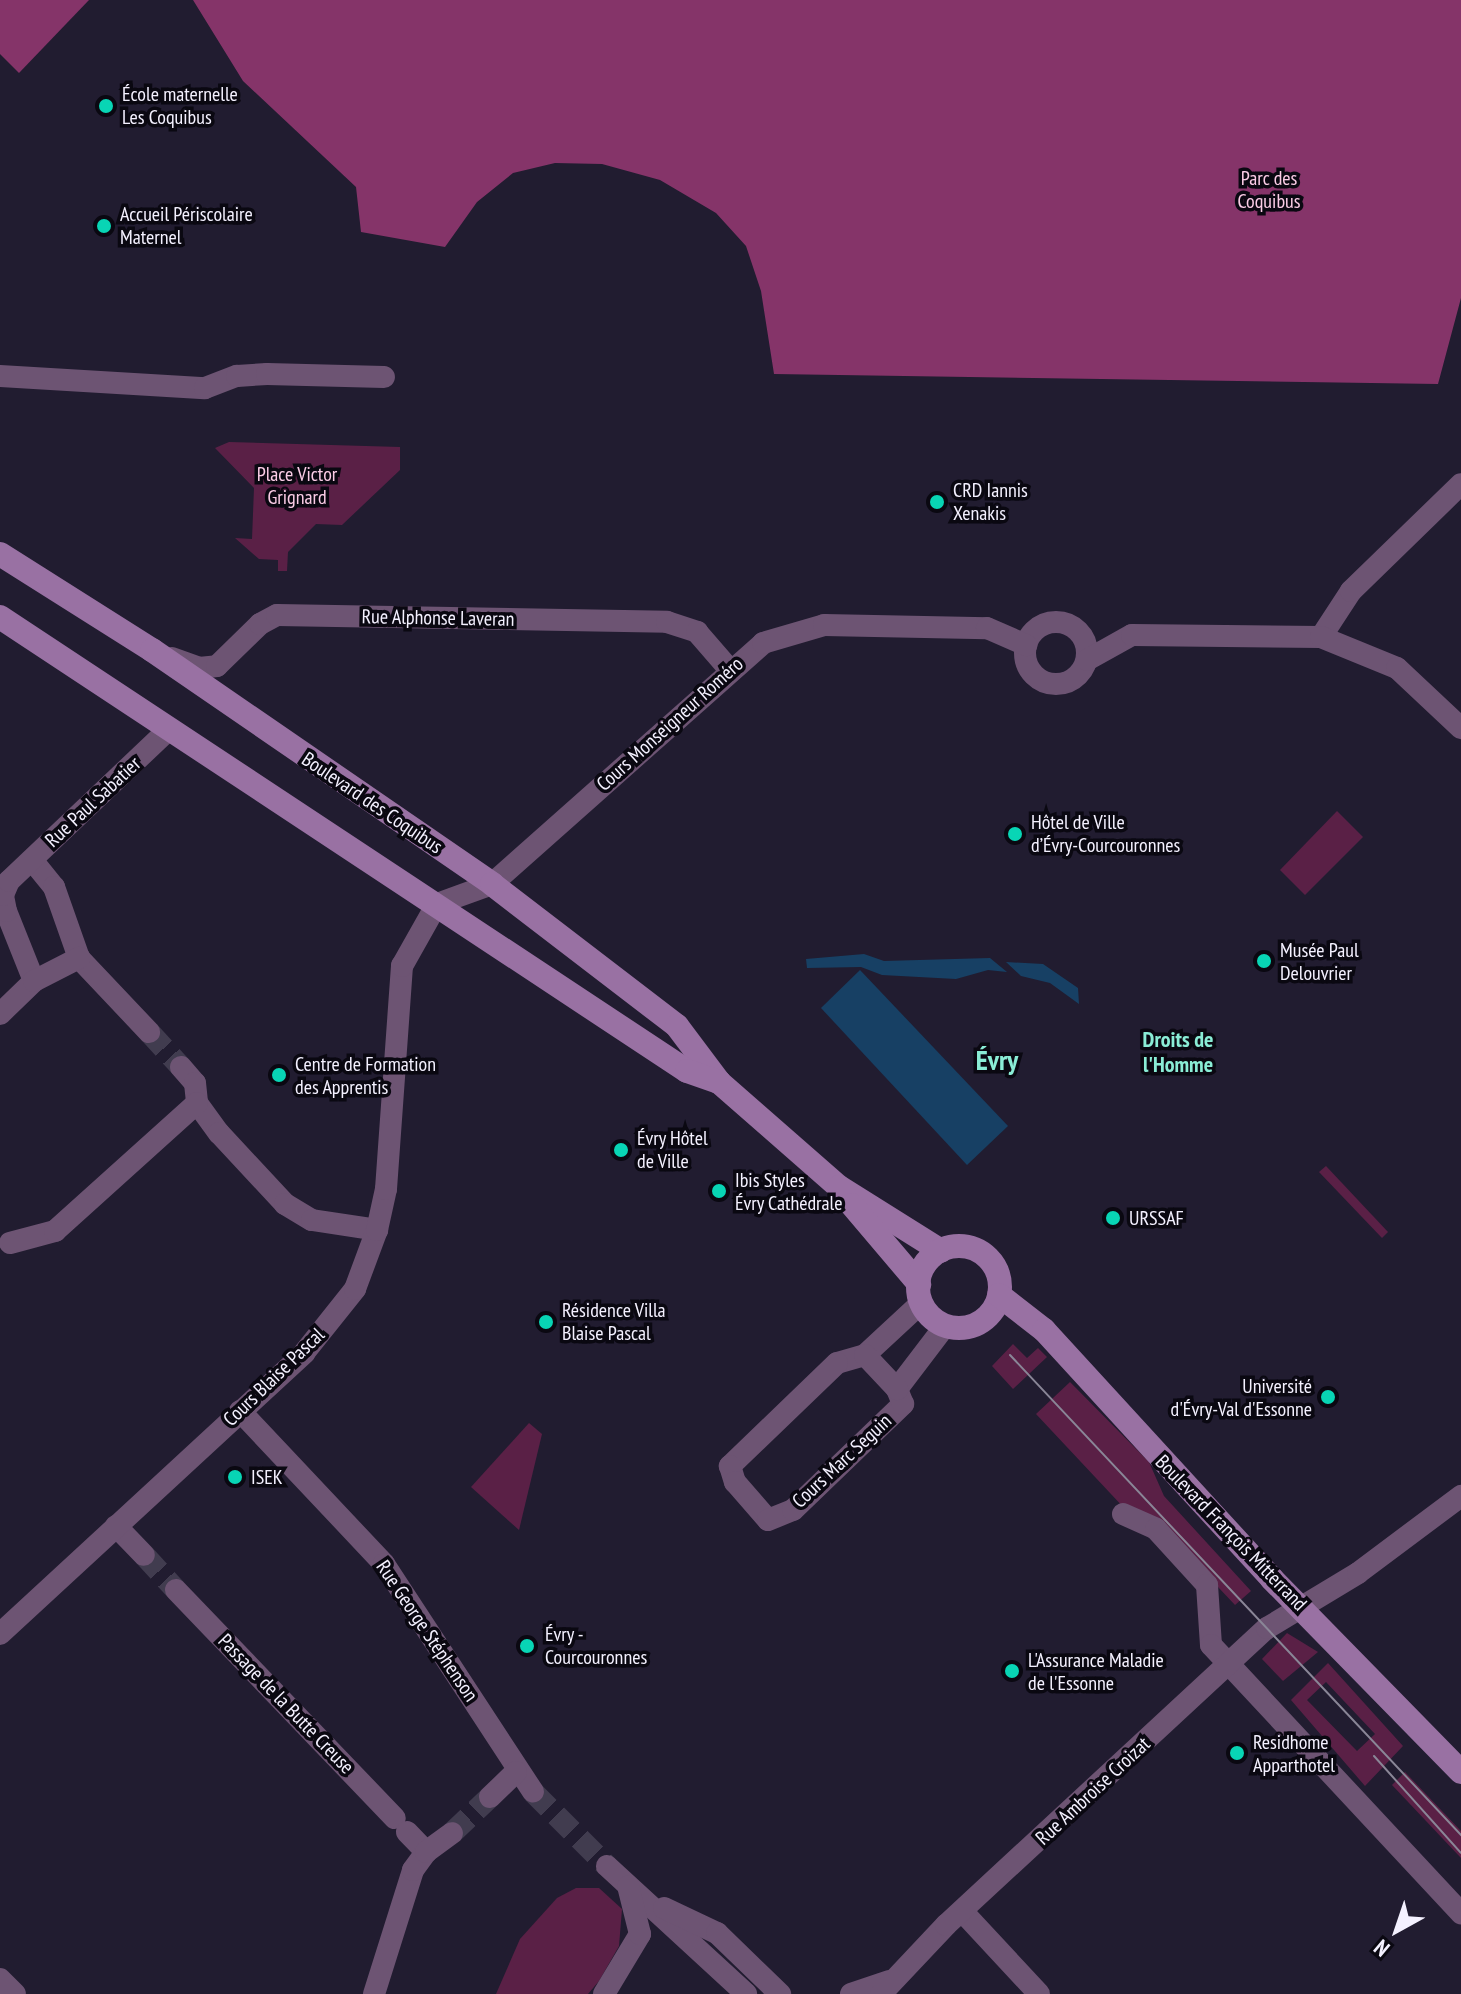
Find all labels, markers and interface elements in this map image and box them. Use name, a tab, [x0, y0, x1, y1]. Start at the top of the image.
place label: École maternelle Les Coquibus	[122, 82, 238, 129]
marker: École maternelle Les Coquibus	[97, 97, 115, 115]
park label: Parc des Coquibus	[1237, 167, 1301, 214]
place label: Accueil Périscolaire Maternel	[120, 202, 253, 249]
marker: Accueil Périscolaire Maternel	[95, 217, 113, 235]
park label: Place Victor Grignard	[256, 463, 338, 510]
place label: CRD Iannis Xenakis	[953, 478, 1028, 525]
marker: CRD Iannis Xenakis	[928, 493, 946, 511]
street label: Rue Alphonse Laveran	[361, 605, 515, 631]
street label: Cours Monseigneur Roméro	[592, 652, 748, 796]
street label: Boulevard des Coquibus	[297, 747, 447, 859]
street label: Rue Paul Sabatier	[40, 752, 146, 852]
place label: Hôtel de Ville d’Évry-Courcouronnes	[1031, 810, 1180, 857]
marker: Hôtel de Ville d’Évry-Courcouronnes	[1006, 825, 1024, 843]
place label: Musée Paul Delouvrier	[1280, 938, 1359, 985]
marker: Musée Paul Delouvrier	[1255, 952, 1273, 970]
district label: Droits de l'Homme	[1143, 1026, 1213, 1078]
district label: Évry	[976, 1043, 1018, 1077]
place label: Centre de Formation des Apprentis	[295, 1052, 436, 1099]
marker: Centre de Formation des Apprentis	[270, 1066, 288, 1084]
place label: Évry Hôtel de Ville	[637, 1126, 708, 1173]
marker: Évry Hôtel de Ville	[612, 1141, 630, 1159]
place label: Ibis Styles Évry Cathédrale	[735, 1168, 843, 1215]
marker: Ibis Styles Évry Cathédrale	[710, 1182, 728, 1200]
place label: URSSAF	[1129, 1206, 1184, 1230]
marker: URSSAF	[1104, 1209, 1122, 1227]
place label: Résidence Villa Blaise Pascal	[562, 1298, 666, 1345]
marker: Résidence Villa Blaise Pascal	[537, 1313, 555, 1331]
street label: Cours Blaise Pascal	[219, 1323, 329, 1431]
place label: Université d'Évry-Val d'Essonne	[1171, 1374, 1312, 1421]
marker: Université d'Évry-Val d'Essonne	[1319, 1388, 1337, 1406]
street label: Cours Marc Seguin	[787, 1409, 897, 1513]
street label: Boulevard François Mitterrand	[1150, 1450, 1312, 1616]
place label: ISEK	[251, 1465, 283, 1489]
marker: ISEK	[226, 1468, 244, 1486]
street label: Rue George Stéphenson	[371, 1556, 483, 1706]
place label: Évry - Courcouronnes	[545, 1622, 647, 1669]
street label: Passage de la Butte Creuse	[213, 1629, 359, 1779]
marker: Évry - Courcouronnes	[516, 1635, 538, 1657]
place label: L'Assurance Maladie de l'Essonne	[1028, 1648, 1164, 1695]
marker: L'Assurance Maladie de l'Essonne	[1003, 1662, 1021, 1680]
place label: Residhome Apparthotel	[1253, 1730, 1335, 1777]
street label: Rue Ambroise Croizat	[1031, 1732, 1155, 1850]
marker: Residhome Apparthotel	[1228, 1744, 1246, 1762]
north arrow	[1357, 1890, 1437, 1970]
text: N	[1368, 1934, 1395, 1963]

